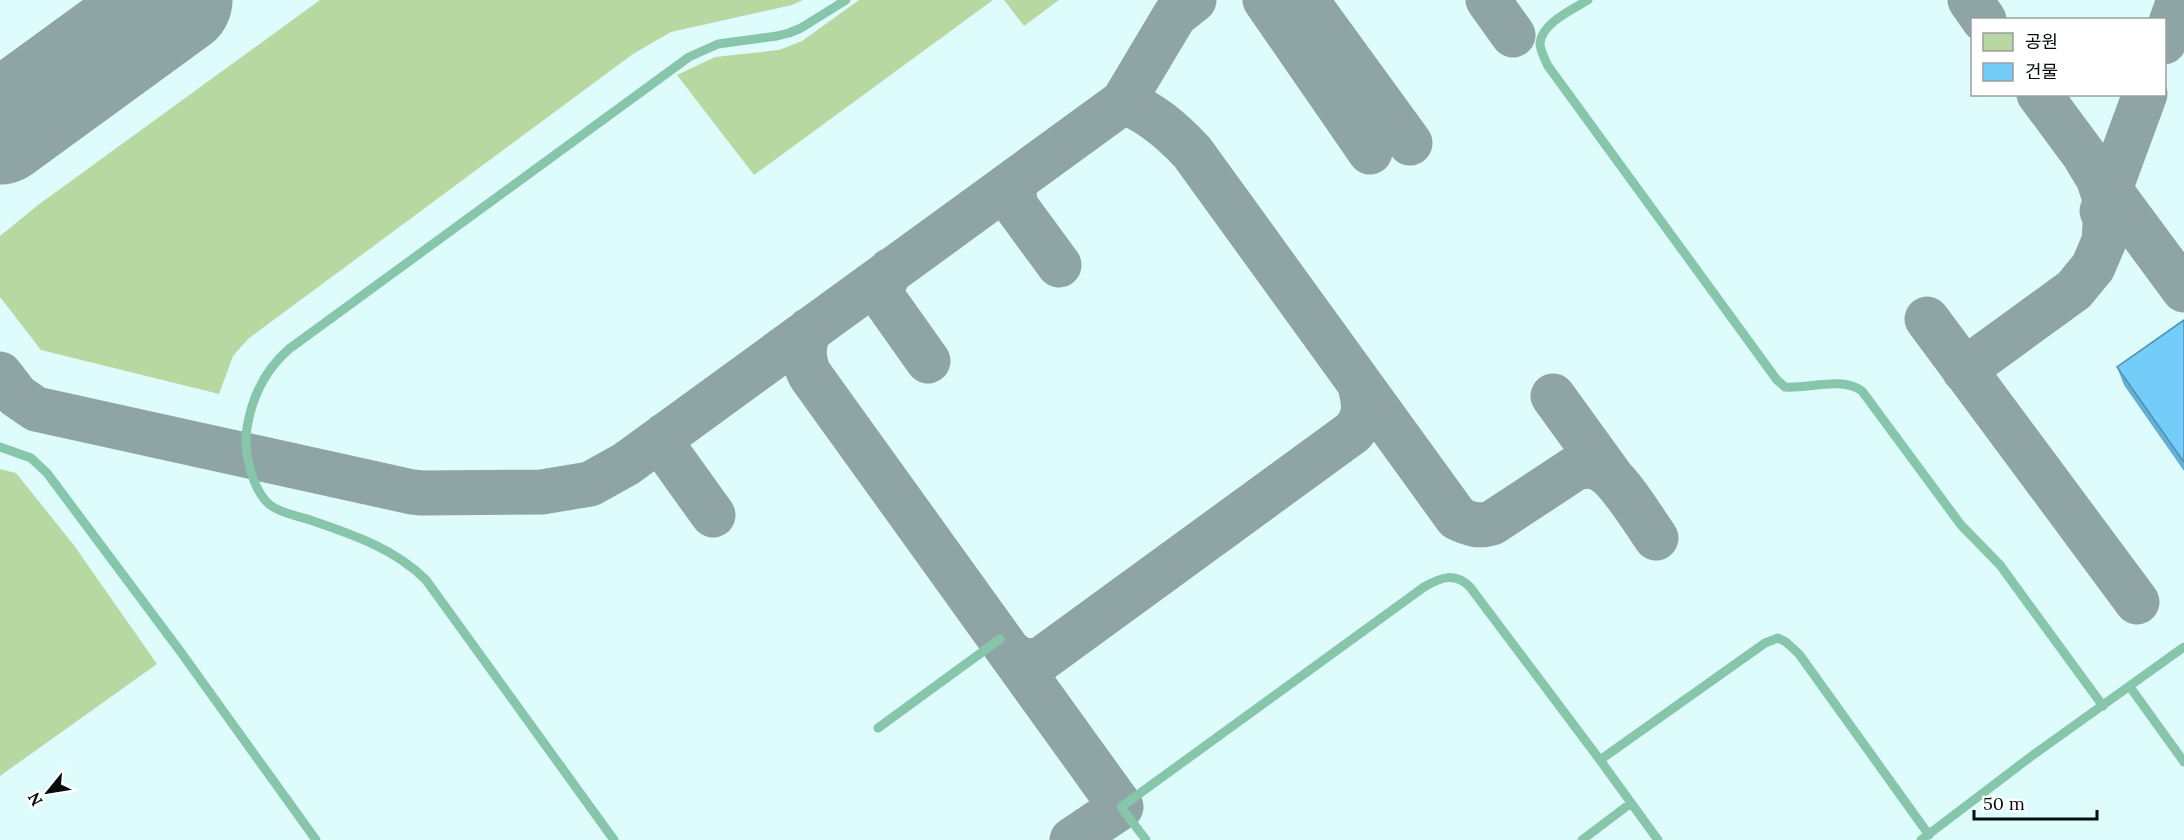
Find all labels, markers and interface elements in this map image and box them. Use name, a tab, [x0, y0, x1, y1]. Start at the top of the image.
legend	[1971, 18, 2166, 96]
text: 공원	[2025, 30, 2058, 53]
text: 건물	[2025, 60, 2058, 83]
north arrow	[18, 762, 78, 822]
scale bar	[1974, 783, 2097, 821]
text: N	[23, 789, 47, 810]
text: 50 m	[1983, 792, 2025, 815]

